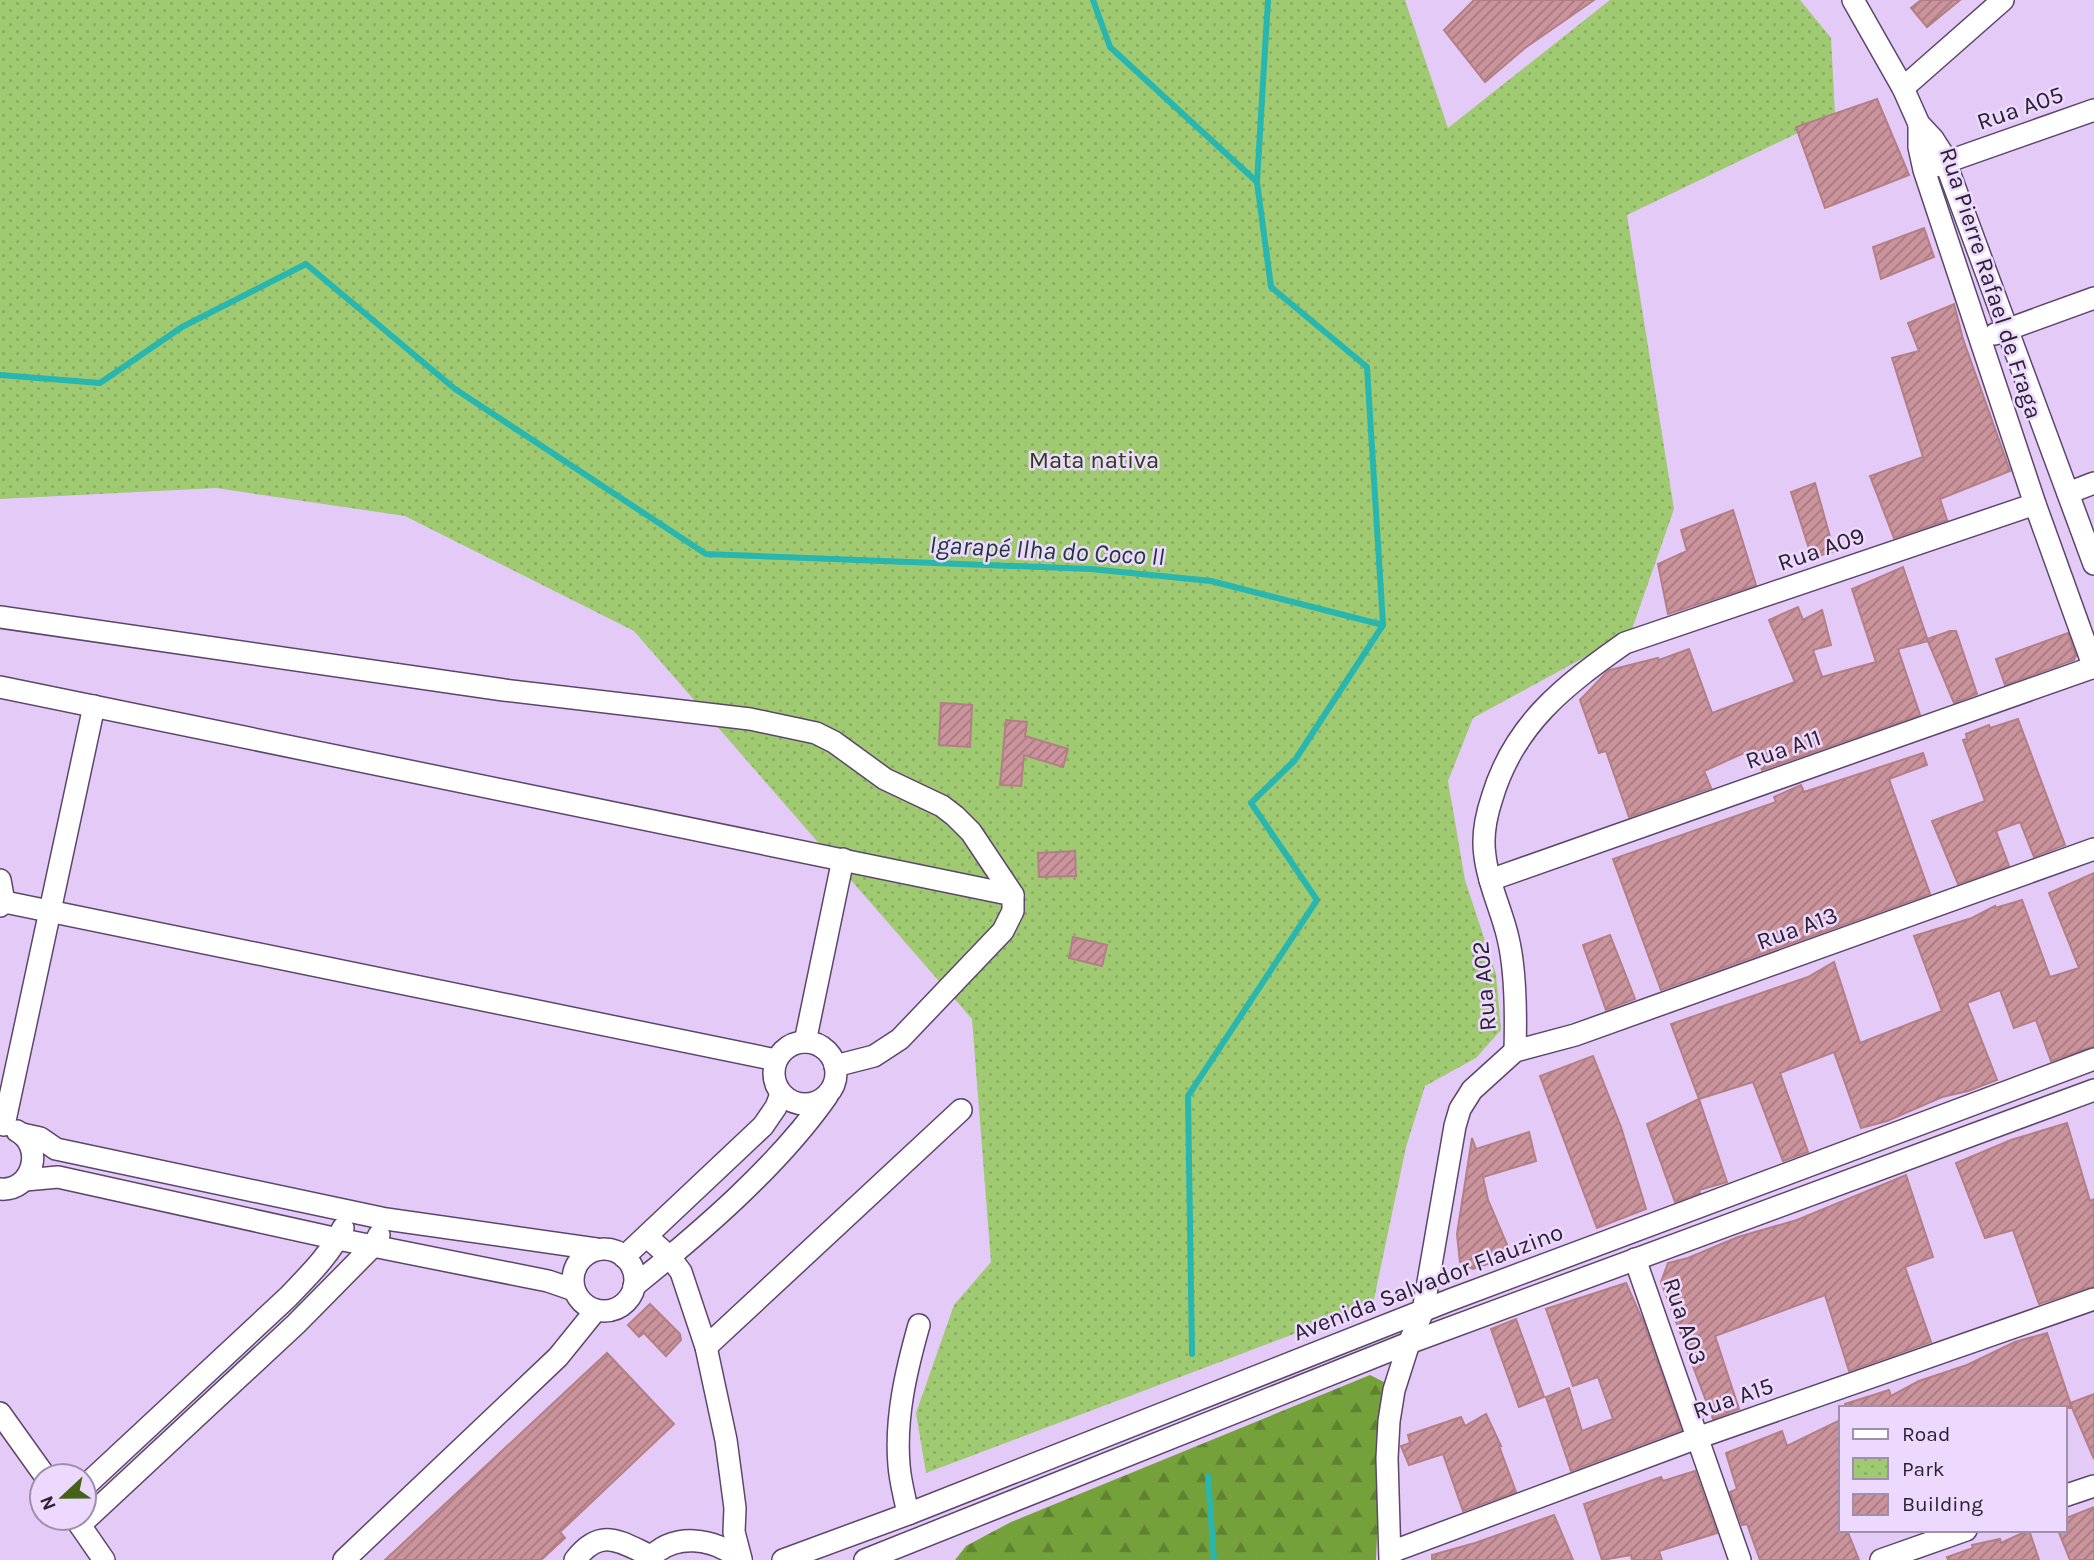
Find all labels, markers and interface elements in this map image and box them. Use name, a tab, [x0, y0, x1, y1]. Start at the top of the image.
street label: Rua A05	[1973, 80, 2067, 136]
street label: Rua Pierre Rafael de Fraga	[1934, 144, 2048, 422]
park label: Mata nativa	[1029, 446, 1159, 474]
street label: Rua A09	[1774, 521, 1868, 577]
water label: Igarapé Ilha do Coco II	[929, 529, 1165, 572]
street label: Rua A11	[1742, 723, 1824, 775]
street label: Rua A13	[1753, 900, 1841, 956]
street label: Rua A02	[1466, 940, 1502, 1032]
street label: Avenida Salvador Flauzino	[1289, 1217, 1567, 1347]
street label: Rua A03	[1657, 1274, 1713, 1368]
street label: Rua A15	[1689, 1371, 1777, 1425]
legend	[1839, 1406, 2066, 1532]
text: Road	[1902, 1422, 1950, 1446]
text: Park	[1902, 1457, 1945, 1481]
north arrow	[28, 1462, 98, 1532]
text: Building	[1902, 1492, 1983, 1516]
text: N	[35, 1493, 61, 1513]

